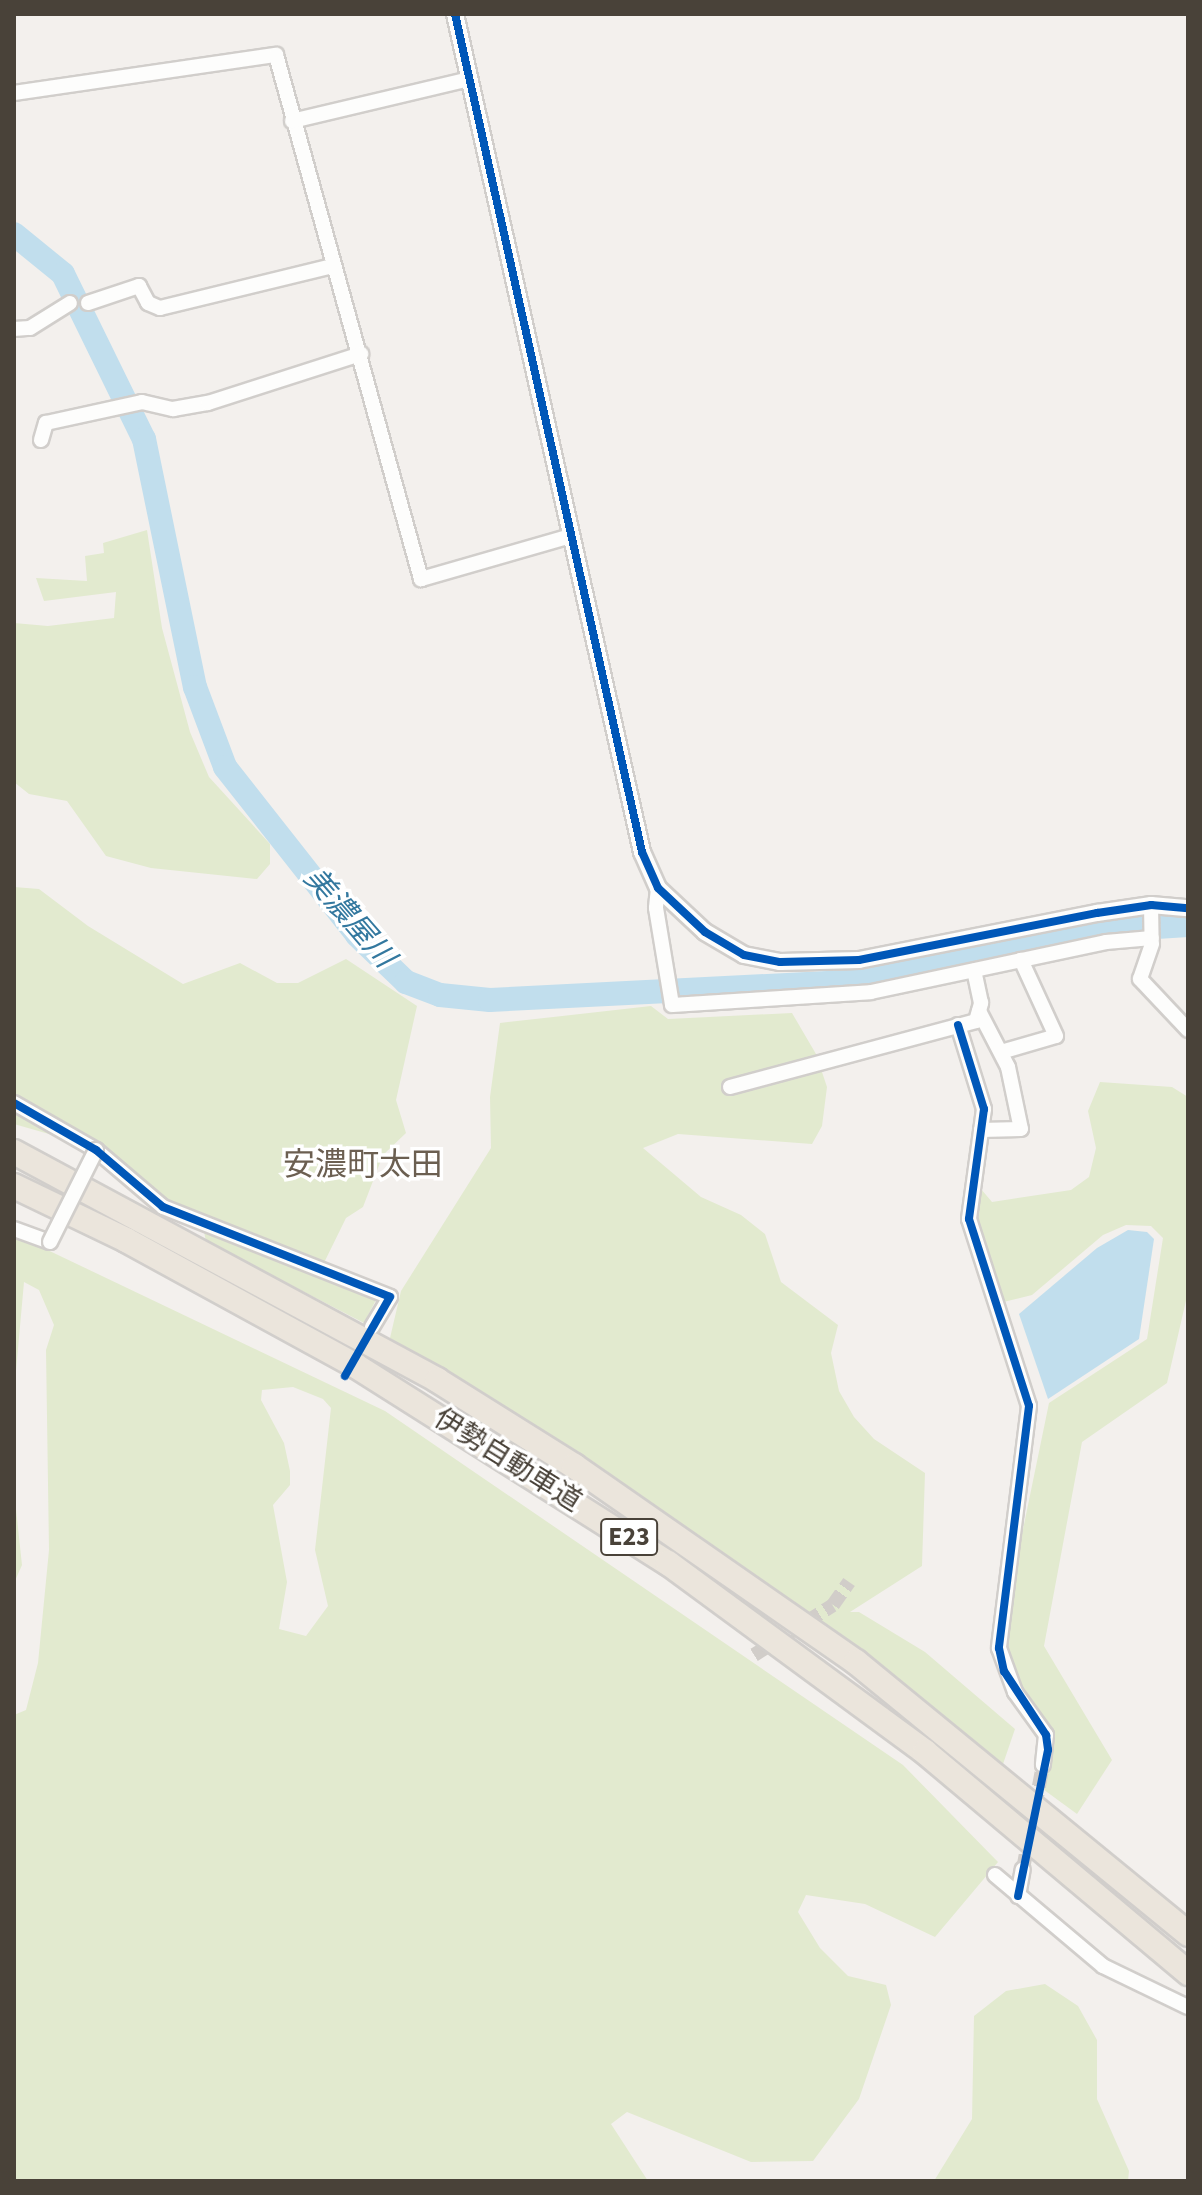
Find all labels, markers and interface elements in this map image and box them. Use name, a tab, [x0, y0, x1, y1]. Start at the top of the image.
water label: 美濃屋川	[296, 861, 402, 975]
district label: 安濃町太田	[283, 1146, 443, 1184]
street label: 伊勢自動車道	[428, 1401, 588, 1519]
road number: E23	[599, 1515, 659, 1559]

